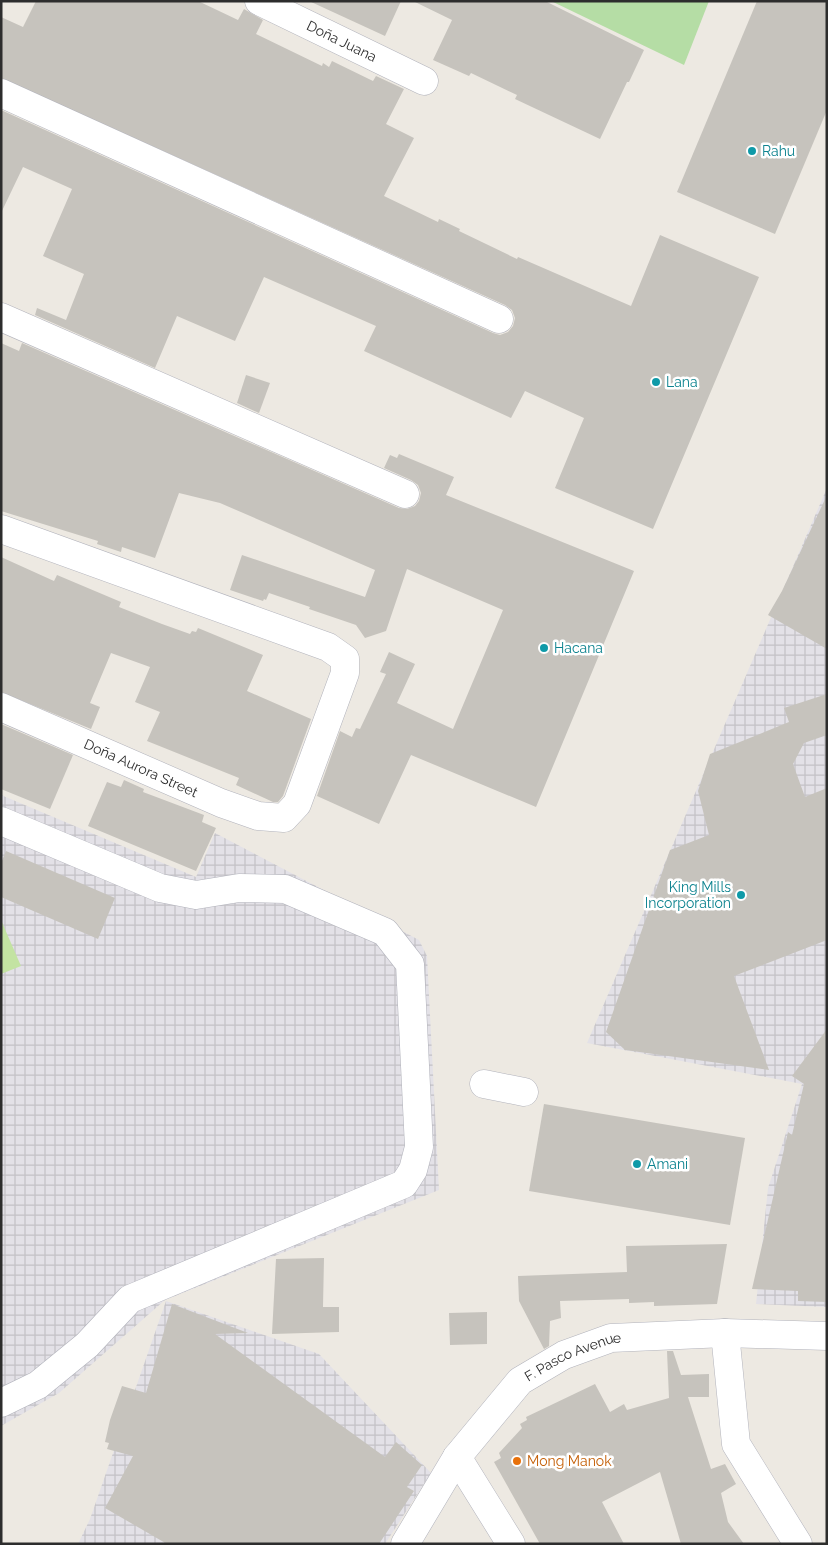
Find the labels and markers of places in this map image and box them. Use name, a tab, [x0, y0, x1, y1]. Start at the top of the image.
place label: Rahu	[762, 143, 795, 159]
marker: Rahu	[746, 145, 758, 157]
place label: Lana	[666, 374, 698, 390]
marker: Lana	[650, 376, 662, 388]
place label: Hacana	[554, 640, 603, 656]
marker: Hacana	[538, 642, 550, 654]
place label: King Mills Incorporation	[645, 879, 731, 911]
marker: King Mills Incorporation	[735, 889, 747, 901]
place label: Amani	[647, 1156, 688, 1172]
marker: Amani	[631, 1158, 643, 1170]
place label: Mong Manok	[527, 1453, 612, 1469]
marker: Mong Manok	[511, 1455, 523, 1467]

